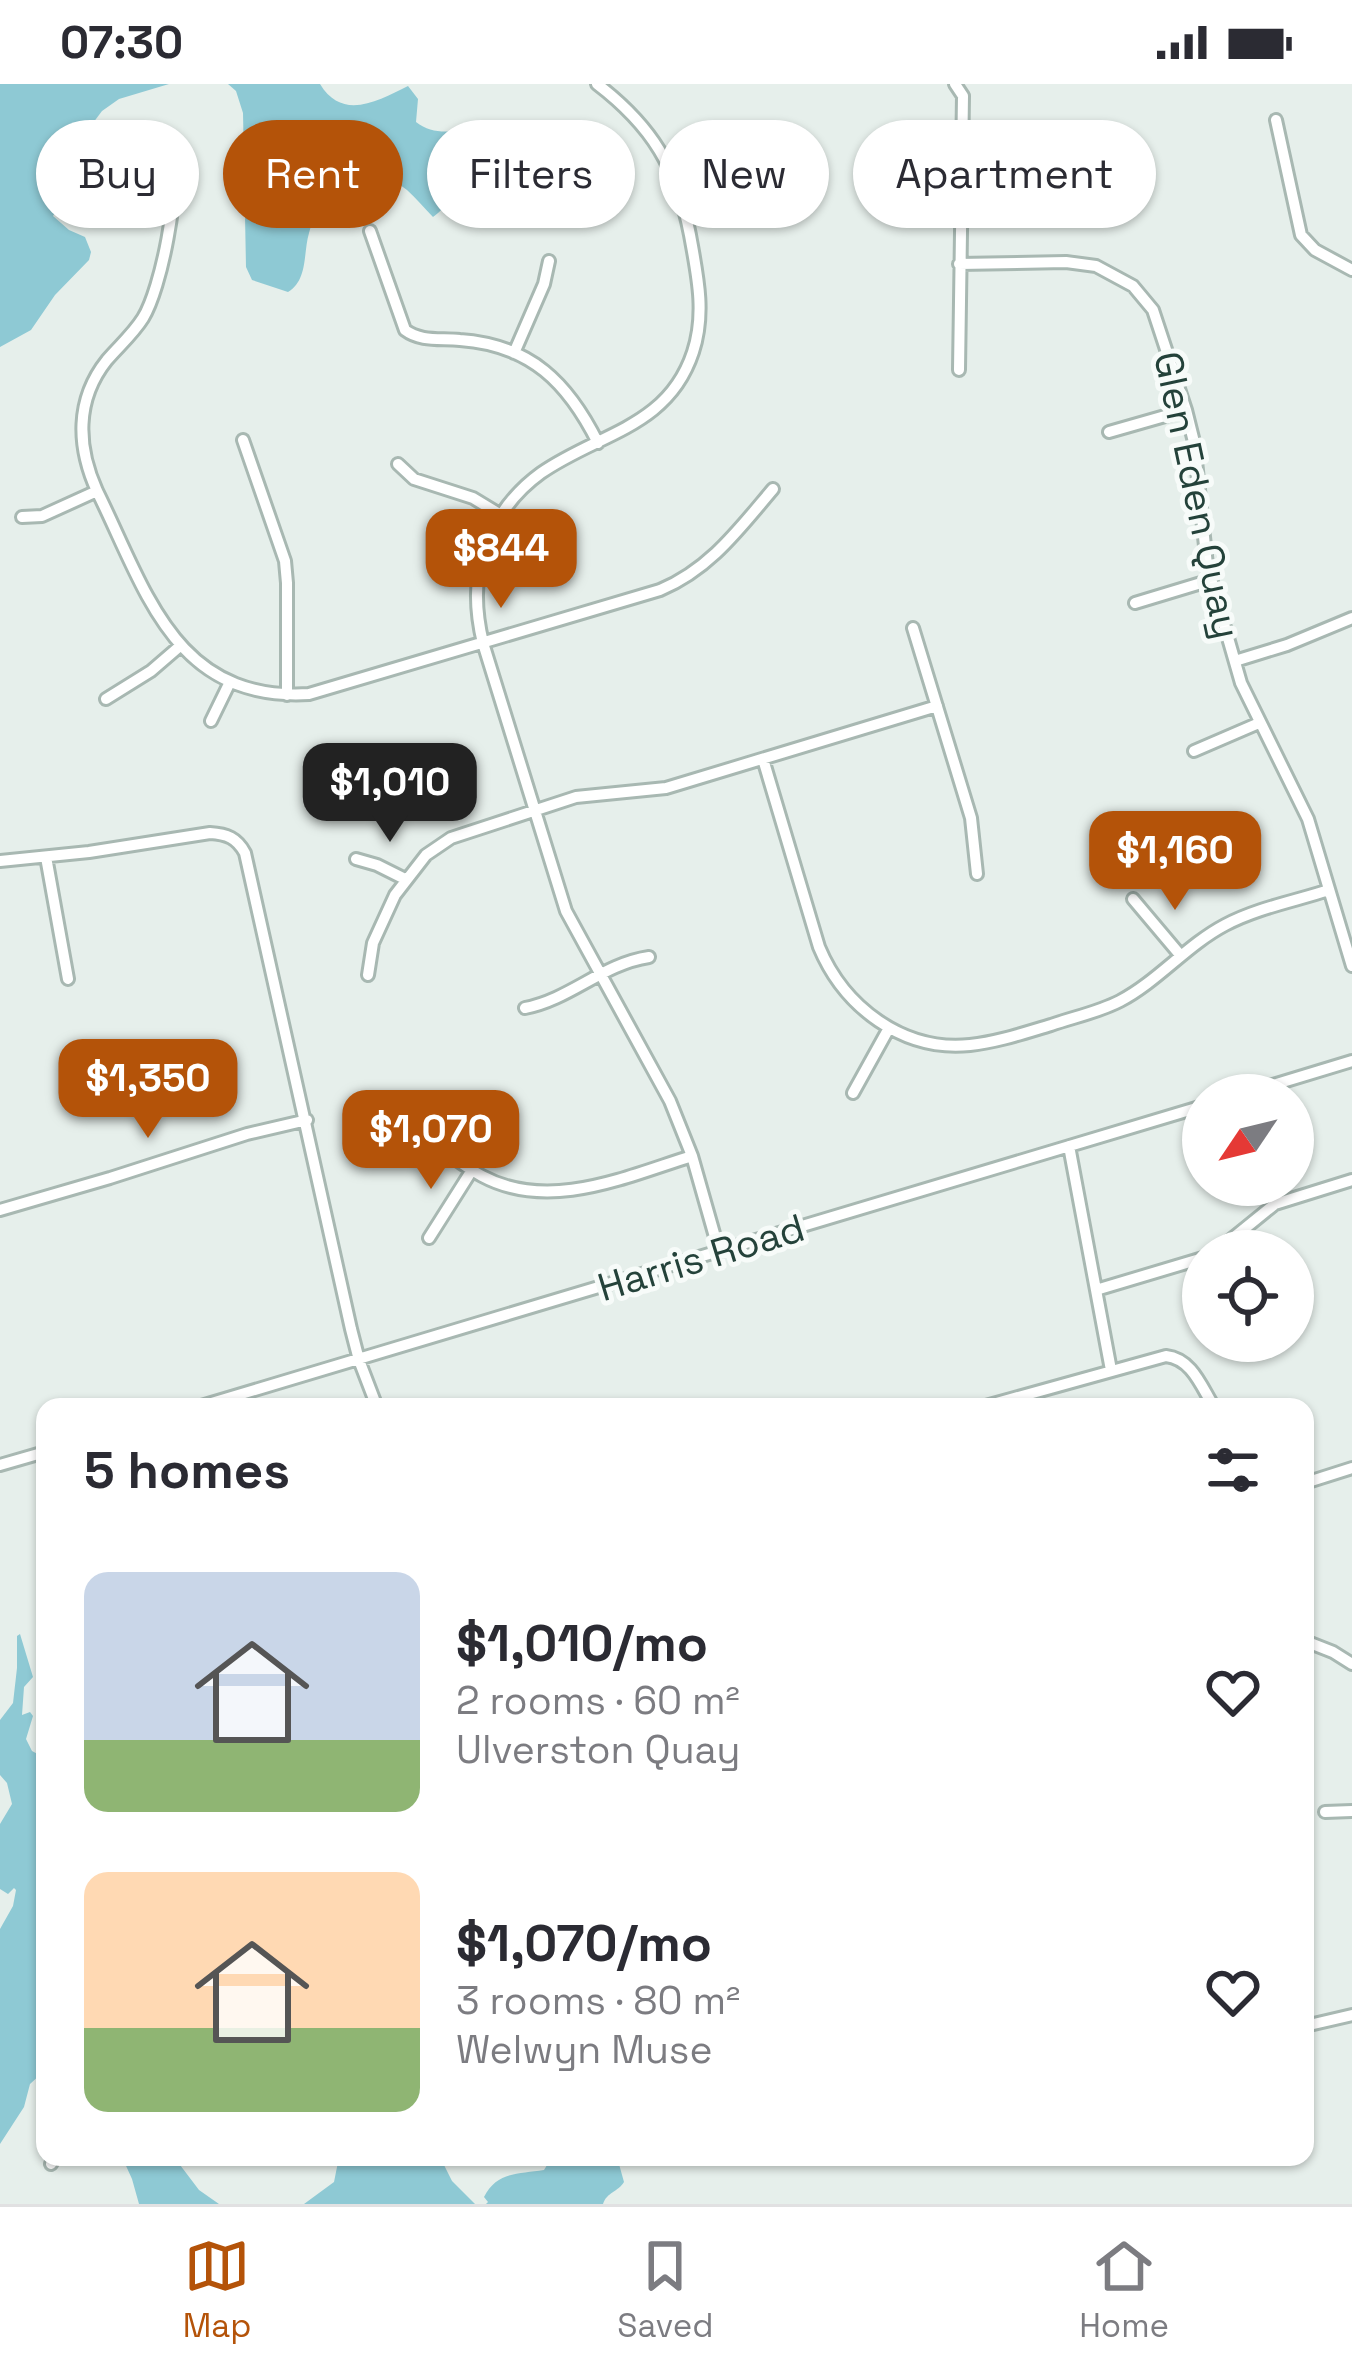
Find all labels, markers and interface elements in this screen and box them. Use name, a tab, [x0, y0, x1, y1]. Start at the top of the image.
text: 07:30	[60, 14, 183, 71]
chip: Buy	[36, 120, 199, 228]
chip: Rent	[223, 120, 403, 228]
chip: Filters	[427, 120, 635, 228]
chip: New	[659, 120, 829, 228]
chip: Apartment	[853, 120, 1156, 228]
street label: Glen Eden Quay	[1143, 347, 1252, 643]
pin: $844	[430, 509, 572, 611]
text: $844	[453, 523, 549, 572]
pin: $1,010	[292, 743, 488, 845]
text: $1,010	[330, 757, 450, 806]
pin: $1,160	[1077, 811, 1273, 913]
text: $1,160	[1116, 825, 1234, 874]
pin: $1,350	[50, 1039, 246, 1141]
text: $1,350	[85, 1053, 211, 1102]
north arrow	[1182, 1074, 1314, 1206]
map controls	[1182, 1074, 1314, 1362]
pin: $1,070	[333, 1090, 529, 1192]
text: $1,070	[369, 1104, 493, 1153]
street label: Harris Road	[592, 1203, 810, 1312]
button: locate	[1182, 1230, 1314, 1362]
icon: filters	[1200, 1437, 1266, 1503]
text: 5 homes	[84, 1438, 290, 1503]
text: $1,010/mo	[456, 1611, 708, 1676]
icon: home	[180, 1620, 324, 1764]
icon: heart	[1200, 1659, 1266, 1725]
text: 2 rooms · 60 m²	[456, 1676, 740, 1725]
text: Ulverston Quay	[456, 1725, 740, 1774]
text: $1,070/mo	[456, 1911, 712, 1976]
icon: home	[180, 1920, 324, 2064]
icon: heart	[1200, 1959, 1266, 2025]
text: 3 rooms · 80 m²	[456, 1976, 740, 2025]
text: Welwyn Muse	[456, 2025, 713, 2074]
tab: Map	[183, 2233, 252, 2347]
tab: Saved	[617, 2233, 714, 2347]
tab: Home	[1079, 2233, 1169, 2347]

